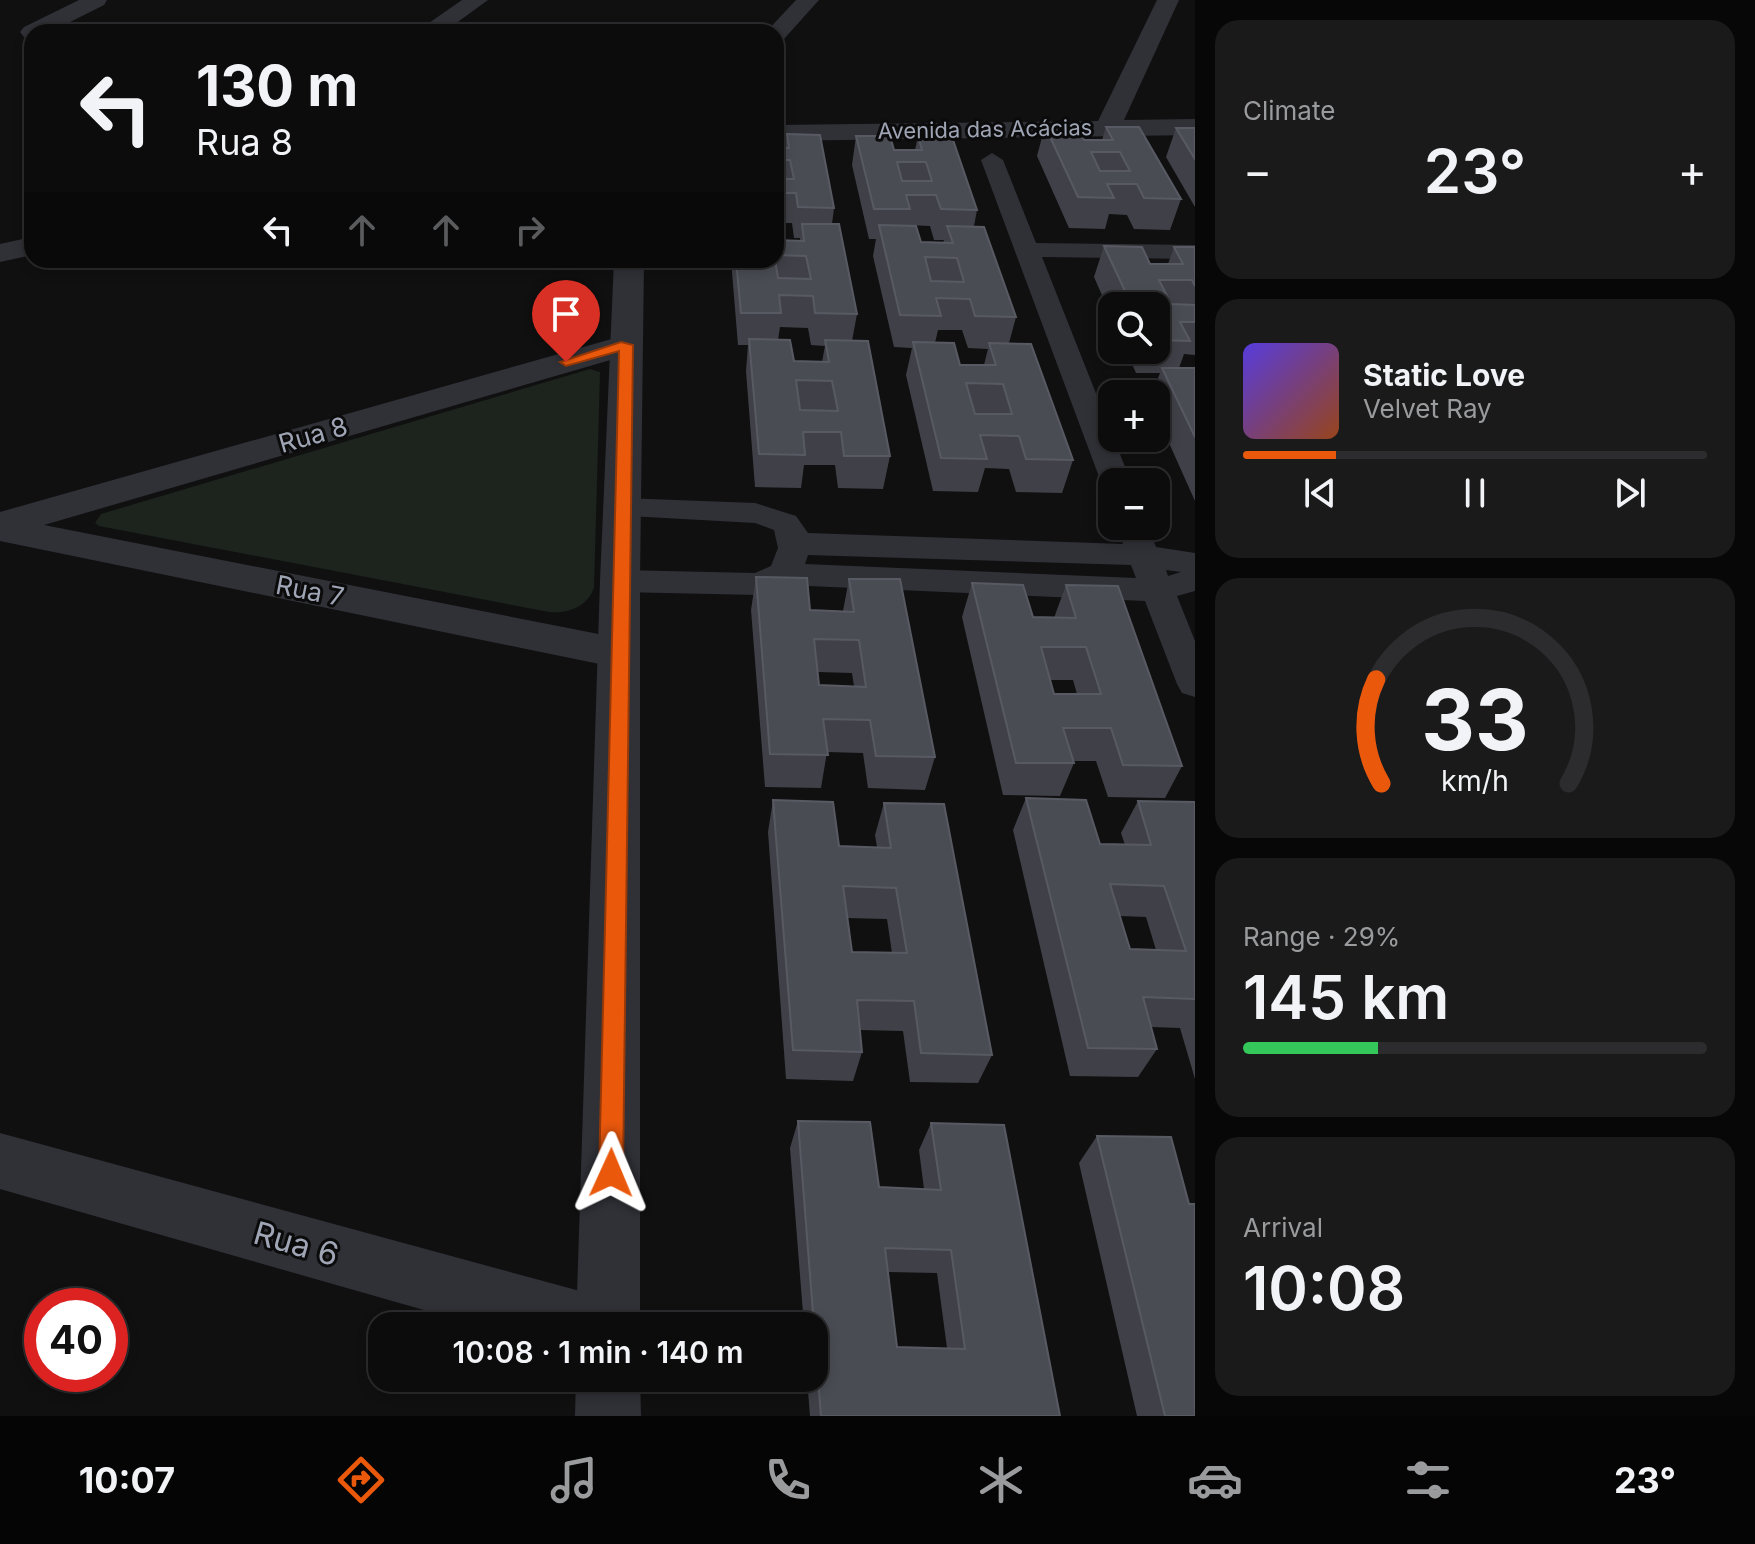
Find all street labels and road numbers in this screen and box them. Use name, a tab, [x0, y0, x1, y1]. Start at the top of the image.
street label: Avenida das Acácias	[877, 114, 1093, 144]
street label: Rua 8	[275, 410, 351, 459]
street label: Rua 7	[273, 569, 347, 612]
street label: Rua 6	[249, 1213, 343, 1274]

